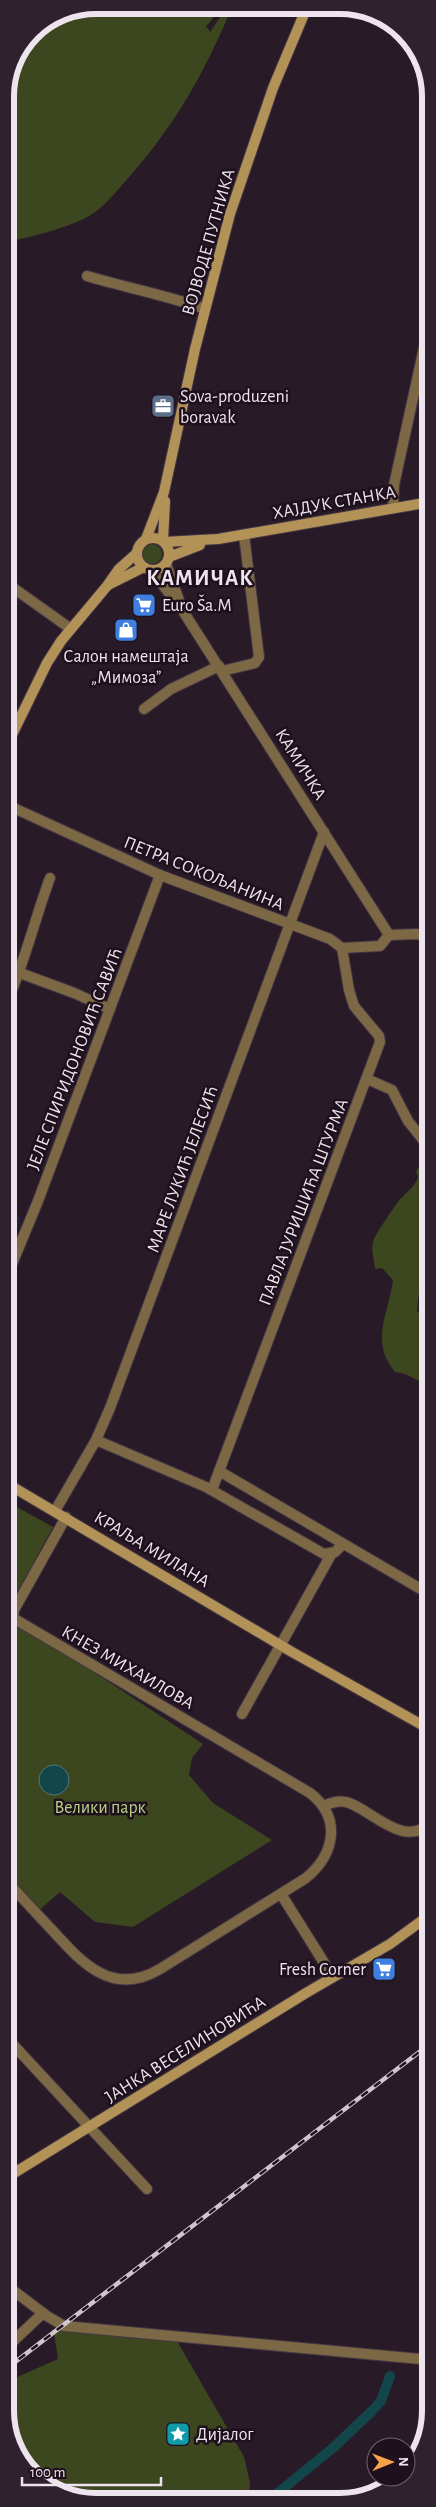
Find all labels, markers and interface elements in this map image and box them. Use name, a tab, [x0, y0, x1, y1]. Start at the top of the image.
street label: ВОЈВОДЕ ПУТНИКА	[179, 167, 239, 318]
place label: Sova-produzeni boravak	[180, 388, 289, 427]
office icon: Sova-produzeni boravak	[150, 393, 176, 419]
street label: ХАЈДУК СТАНКА	[271, 483, 398, 523]
district label: КАМИЧАК	[146, 567, 254, 589]
supermarket icon: Euro Ša.M	[131, 592, 157, 618]
place label: Euro Ša.M	[162, 594, 232, 615]
shop icon: Салон намештаја „Мимоза”	[113, 617, 139, 643]
place label: Салон намештаја „Мимоза”	[63, 648, 189, 687]
street label: КАМИЧКА	[271, 726, 329, 804]
street label: ПЕТРА СОКОЉАНИНА	[121, 834, 287, 914]
street label: ЈЕЛЕ СПИРИДОНОВИЋ САВИЋ	[24, 946, 126, 1173]
street label: МАРЕ ЛУКИЋ ЈЕЛЕСИЋ	[144, 1084, 221, 1255]
street label: ПАВЛА ЈУРИШИЋА ШТУРМА	[256, 1096, 352, 1308]
street label: КРАЉА МИЛАНА	[91, 1508, 213, 1591]
street label: КНЕЗ МИХАИЛОВА	[58, 1623, 197, 1713]
park label: Велики парк	[54, 1799, 146, 1817]
supermarket icon: Fresh Corner	[371, 1956, 397, 1982]
place label: Fresh Corner	[279, 1961, 366, 1979]
street label: ЈАНКА ВЕСЕЛИНОВИЋА	[102, 1993, 269, 2107]
place icon: Дијалог	[165, 2421, 191, 2447]
place label: Дијалог	[196, 2426, 254, 2444]
north arrow	[366, 2437, 416, 2487]
scale bar	[22, 2454, 161, 2486]
text: N	[396, 2457, 410, 2467]
text: 100 m	[30, 2465, 65, 2480]

